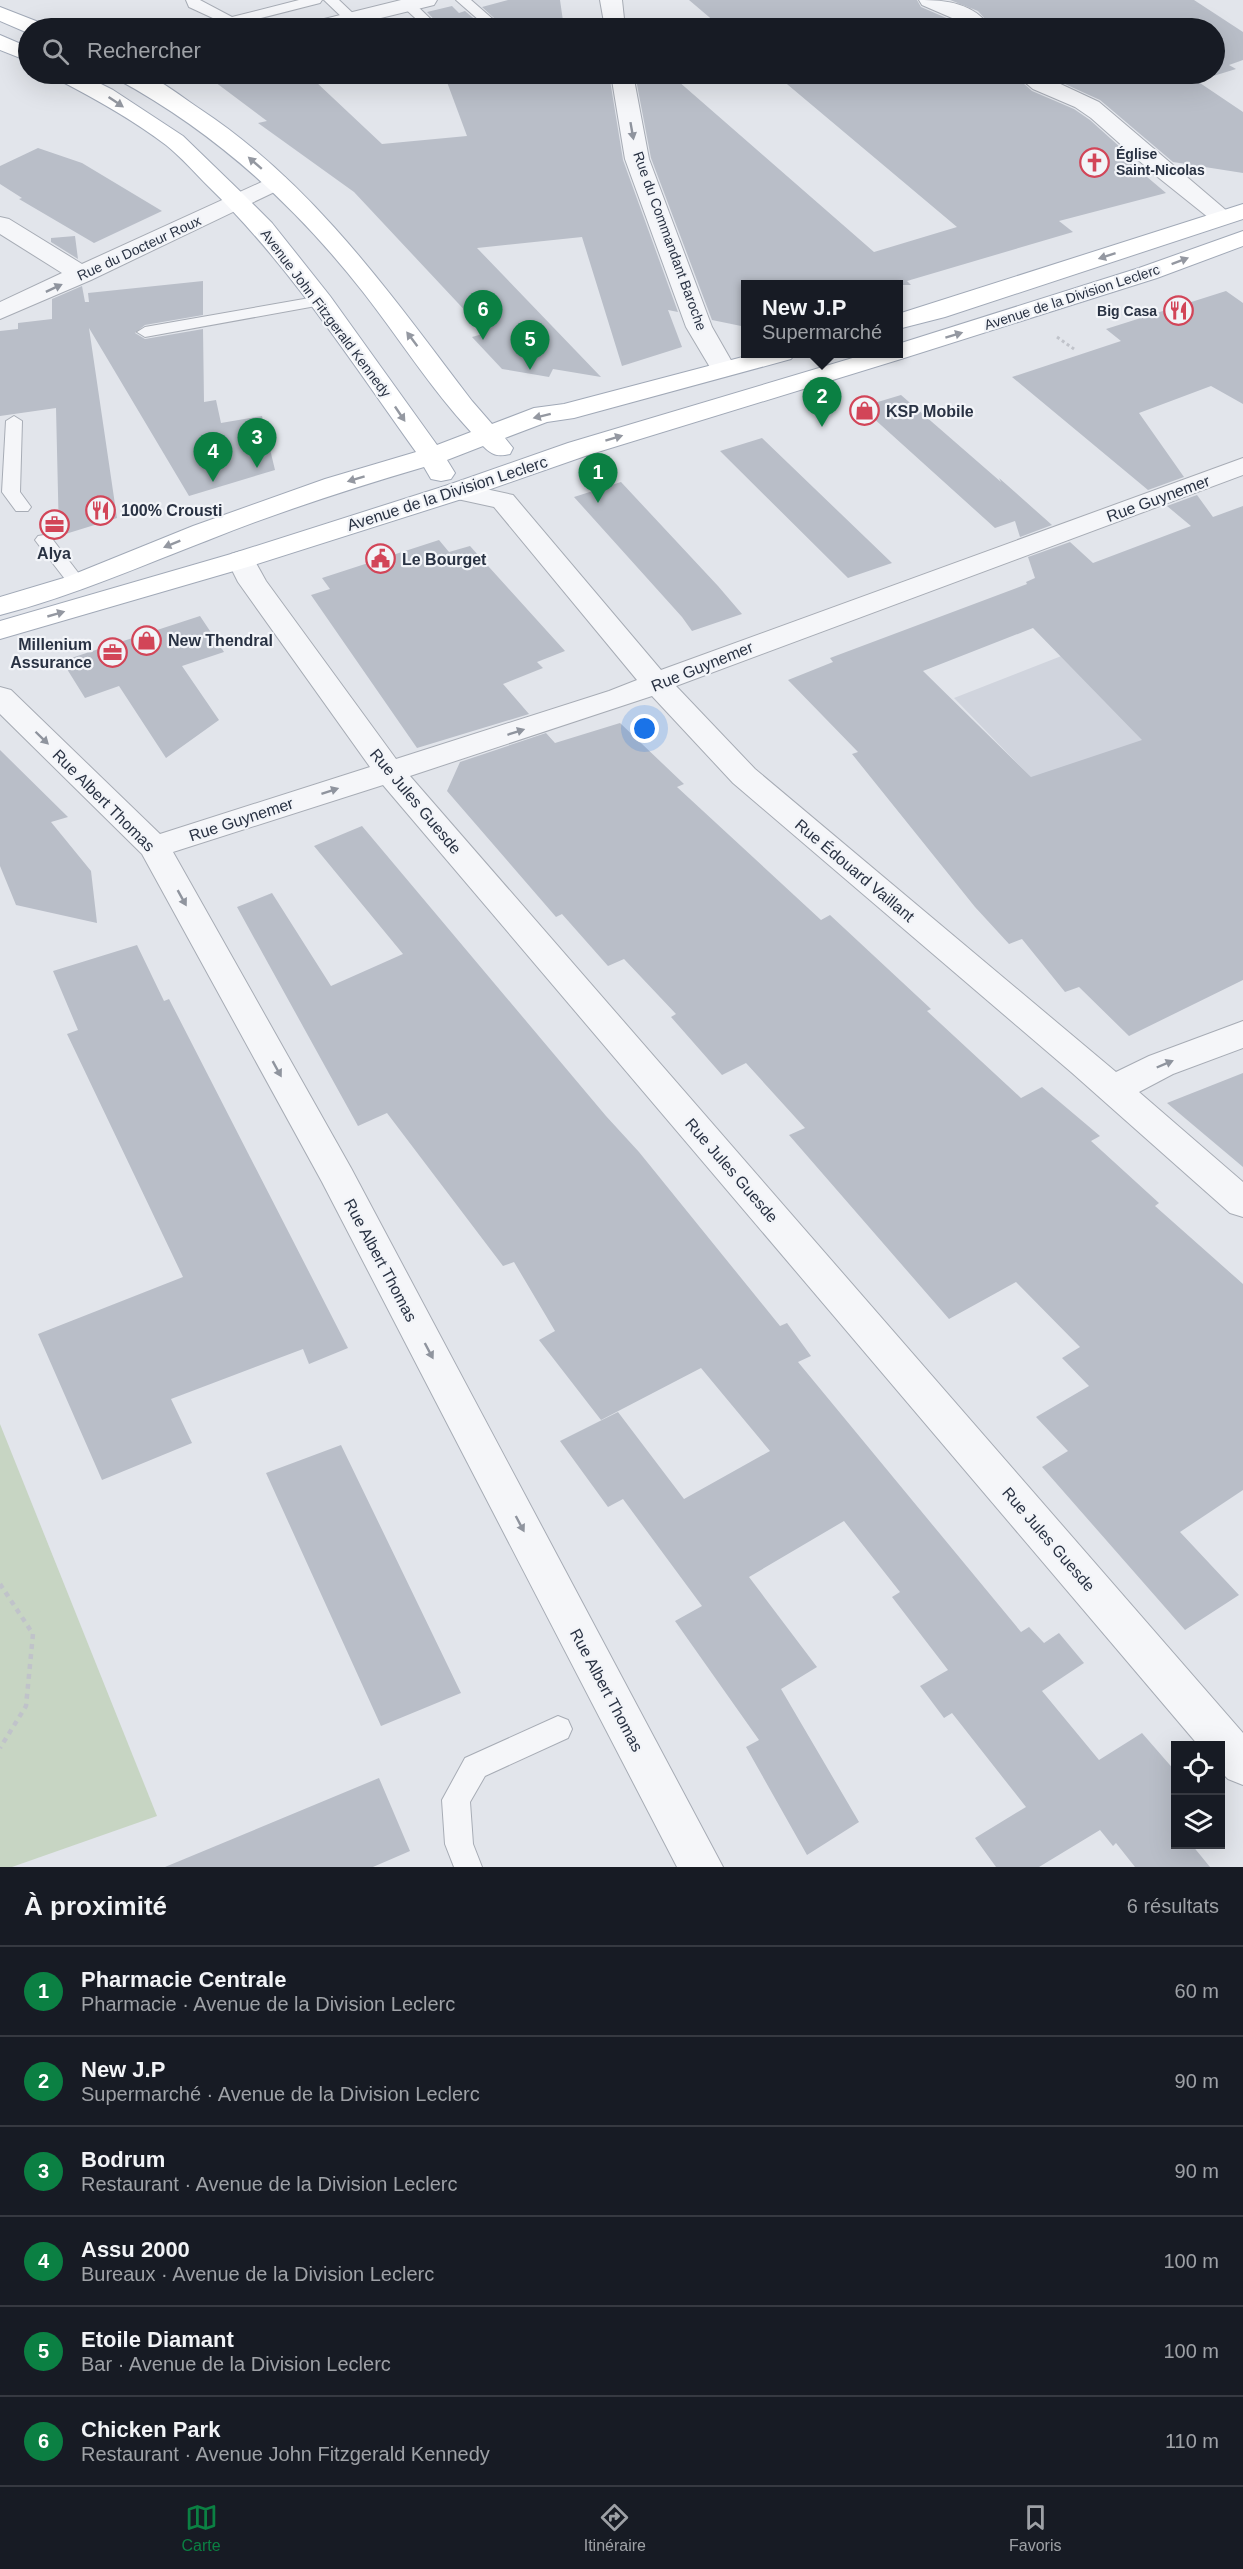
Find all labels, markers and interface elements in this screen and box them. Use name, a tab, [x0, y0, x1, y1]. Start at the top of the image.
search box	[18, 18, 1225, 84]
icon: search	[39, 35, 72, 68]
text: Rechercher	[87, 38, 201, 63]
one-way arrow	[108, 96, 124, 107]
one-way arrow	[628, 122, 637, 141]
church icon: Église Saint-Nicolas	[1079, 146, 1111, 178]
place label: Église Saint-Nicolas	[1116, 146, 1205, 178]
street label: Rue du Commandant Baroche	[630, 149, 710, 333]
one-way arrow	[248, 157, 263, 170]
street label: Rue du Docteur Roux	[75, 212, 203, 284]
street label: Avenue John Fitzgerald Kennedy	[258, 226, 394, 400]
one-way arrow	[1098, 251, 1116, 261]
one-way arrow	[1171, 256, 1189, 266]
street label: Avenue de la Division Leclerc	[982, 261, 1162, 333]
popup	[741, 280, 903, 358]
one-way arrow	[45, 283, 63, 293]
pin: 6	[464, 290, 502, 340]
text: New J.P	[762, 295, 846, 320]
restaurant icon: Big Casa	[1162, 295, 1194, 327]
place label: Big Casa	[1097, 303, 1157, 319]
pin: 5	[510, 320, 550, 370]
text: Supermarché	[762, 321, 882, 343]
one-way arrow	[946, 330, 964, 339]
one-way arrow	[406, 332, 418, 348]
pin: 2	[802, 378, 842, 427]
shop icon: KSP Mobile	[849, 395, 881, 427]
place label: KSP Mobile	[886, 403, 974, 420]
one-way arrow	[394, 406, 405, 422]
one-way arrow	[533, 411, 552, 421]
pin: 3	[238, 418, 276, 468]
pin: 4	[194, 432, 232, 482]
one-way arrow	[605, 433, 623, 442]
street label: Avenue de la Division Leclerc	[345, 453, 549, 534]
pin: 1	[578, 454, 618, 503]
street label: Rue Guynemer	[1104, 472, 1213, 525]
one-way arrow	[346, 475, 364, 484]
restaurant icon: 100% Crousti	[84, 494, 116, 526]
place label: 100% Crousti	[121, 502, 222, 519]
office icon: Alya	[38, 509, 70, 541]
one-way arrow	[163, 540, 181, 549]
public building icon: Le Bourget	[365, 543, 397, 575]
place label: Alya	[37, 545, 71, 562]
place label: Le Bourget	[402, 551, 487, 568]
one-way arrow	[47, 609, 65, 618]
shop icon: New Thendral	[131, 624, 163, 656]
place label: New Thendral	[168, 632, 273, 649]
place label: Millenium Assurance	[10, 636, 92, 671]
office icon: Millenium Assurance	[97, 637, 129, 669]
street label: Rue Guynemer	[649, 638, 756, 695]
your location	[630, 714, 659, 743]
one-way arrow	[507, 726, 525, 736]
one-way arrow	[34, 730, 48, 744]
street label: Rue Jules Guesde	[367, 745, 464, 857]
street label: Rue Albert Thomas	[49, 746, 158, 855]
one-way arrow	[321, 786, 339, 795]
street label: Rue Guynemer	[187, 794, 296, 844]
street label: Rue Édouard Vaillant	[792, 815, 919, 925]
one-way arrow	[177, 890, 188, 906]
one-way arrow	[1156, 1059, 1174, 1068]
one-way arrow	[272, 1061, 282, 1078]
street label: Rue Jules Guesde	[682, 1115, 781, 1226]
street label: Rue Albert Thomas	[341, 1196, 420, 1325]
one-way arrow	[424, 1343, 434, 1360]
street label: Rue Jules Guesde	[999, 1484, 1098, 1595]
one-way arrow	[515, 1516, 525, 1533]
street label: Rue Albert Thomas	[567, 1626, 646, 1755]
map controls	[1171, 1741, 1225, 1849]
button: locate	[1171, 1741, 1225, 1795]
button: layers	[1171, 1795, 1225, 1849]
text: À proximité	[24, 1891, 167, 1921]
text: 6 résultats	[1127, 1895, 1219, 1917]
text: Pharmacie Centrale	[81, 1967, 286, 1992]
text: 1	[38, 1980, 49, 2002]
text: 60 m	[1175, 1980, 1219, 2002]
text: Pharmacie · Avenue de la Division Leclerc	[81, 1993, 455, 2015]
text: New J.P	[81, 2057, 165, 2082]
text: 2	[38, 2070, 49, 2092]
text: 90 m	[1175, 2070, 1219, 2092]
text: Supermarché · Avenue de la Division Leclerc	[81, 2083, 480, 2105]
text: Bodrum	[81, 2147, 165, 2172]
text: 3	[38, 2160, 49, 2182]
text: 90 m	[1175, 2160, 1219, 2182]
text: Restaurant · Avenue de la Division Leclerc	[81, 2173, 458, 2195]
text: Assu 2000	[81, 2237, 190, 2262]
text: 4	[38, 2250, 49, 2272]
text: 100 m	[1163, 2250, 1219, 2272]
text: Bureaux · Avenue de la Division Leclerc	[81, 2263, 434, 2285]
text: Etoile Diamant	[81, 2327, 234, 2352]
text: 5	[38, 2340, 49, 2362]
text: 100 m	[1163, 2340, 1219, 2362]
text: Bar · Avenue de la Division Leclerc	[81, 2353, 391, 2375]
text: Chicken Park	[81, 2417, 220, 2442]
text: 6	[38, 2430, 49, 2452]
text: 110 m	[1165, 2430, 1219, 2452]
text: Restaurant · Avenue John Fitzgerald Kennedy	[81, 2443, 490, 2465]
tab: Carte	[182, 2501, 221, 2555]
tab: Itinéraire	[584, 2501, 646, 2555]
tab: Favoris	[1009, 2501, 1061, 2555]

